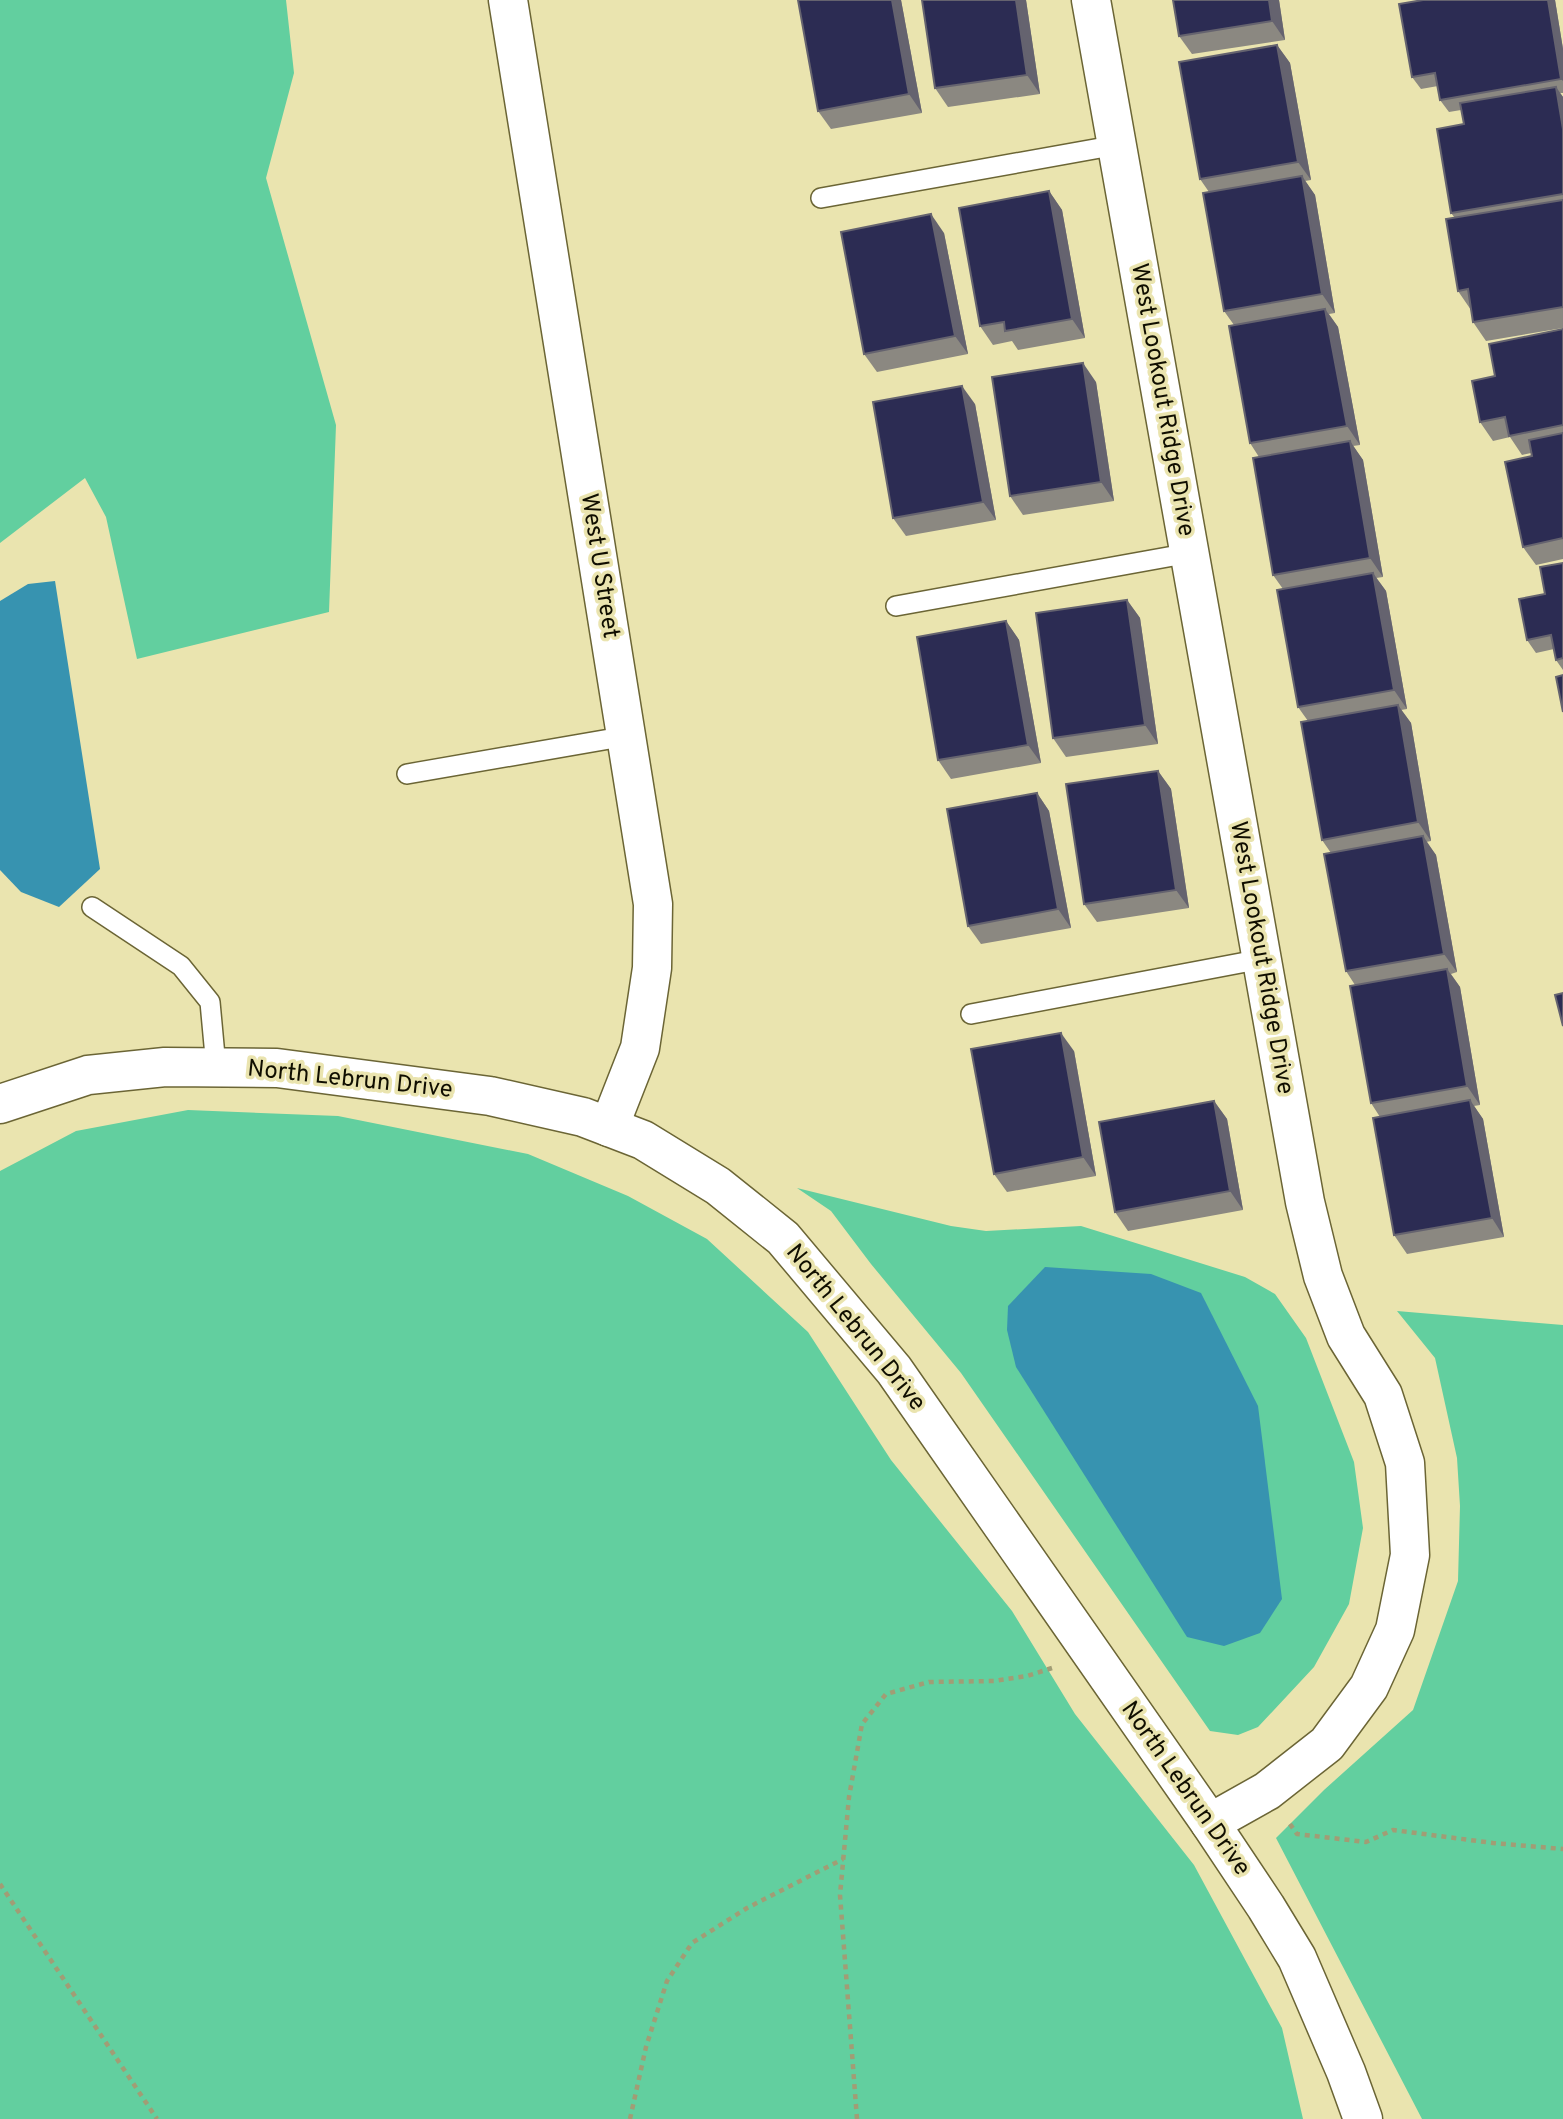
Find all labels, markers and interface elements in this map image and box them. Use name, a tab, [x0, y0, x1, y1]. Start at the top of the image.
street label: West Lookout Ridge Drive	[1123, 261, 1201, 539]
street label: West U Street	[573, 491, 625, 641]
street label: West Lookout Ridge Drive	[1222, 819, 1300, 1097]
street label: North Lebrun Drive	[246, 1054, 454, 1106]
street label: North Lebrun Drive	[778, 1238, 932, 1418]
street label: North Lebrun Drive	[1114, 1696, 1256, 1882]

